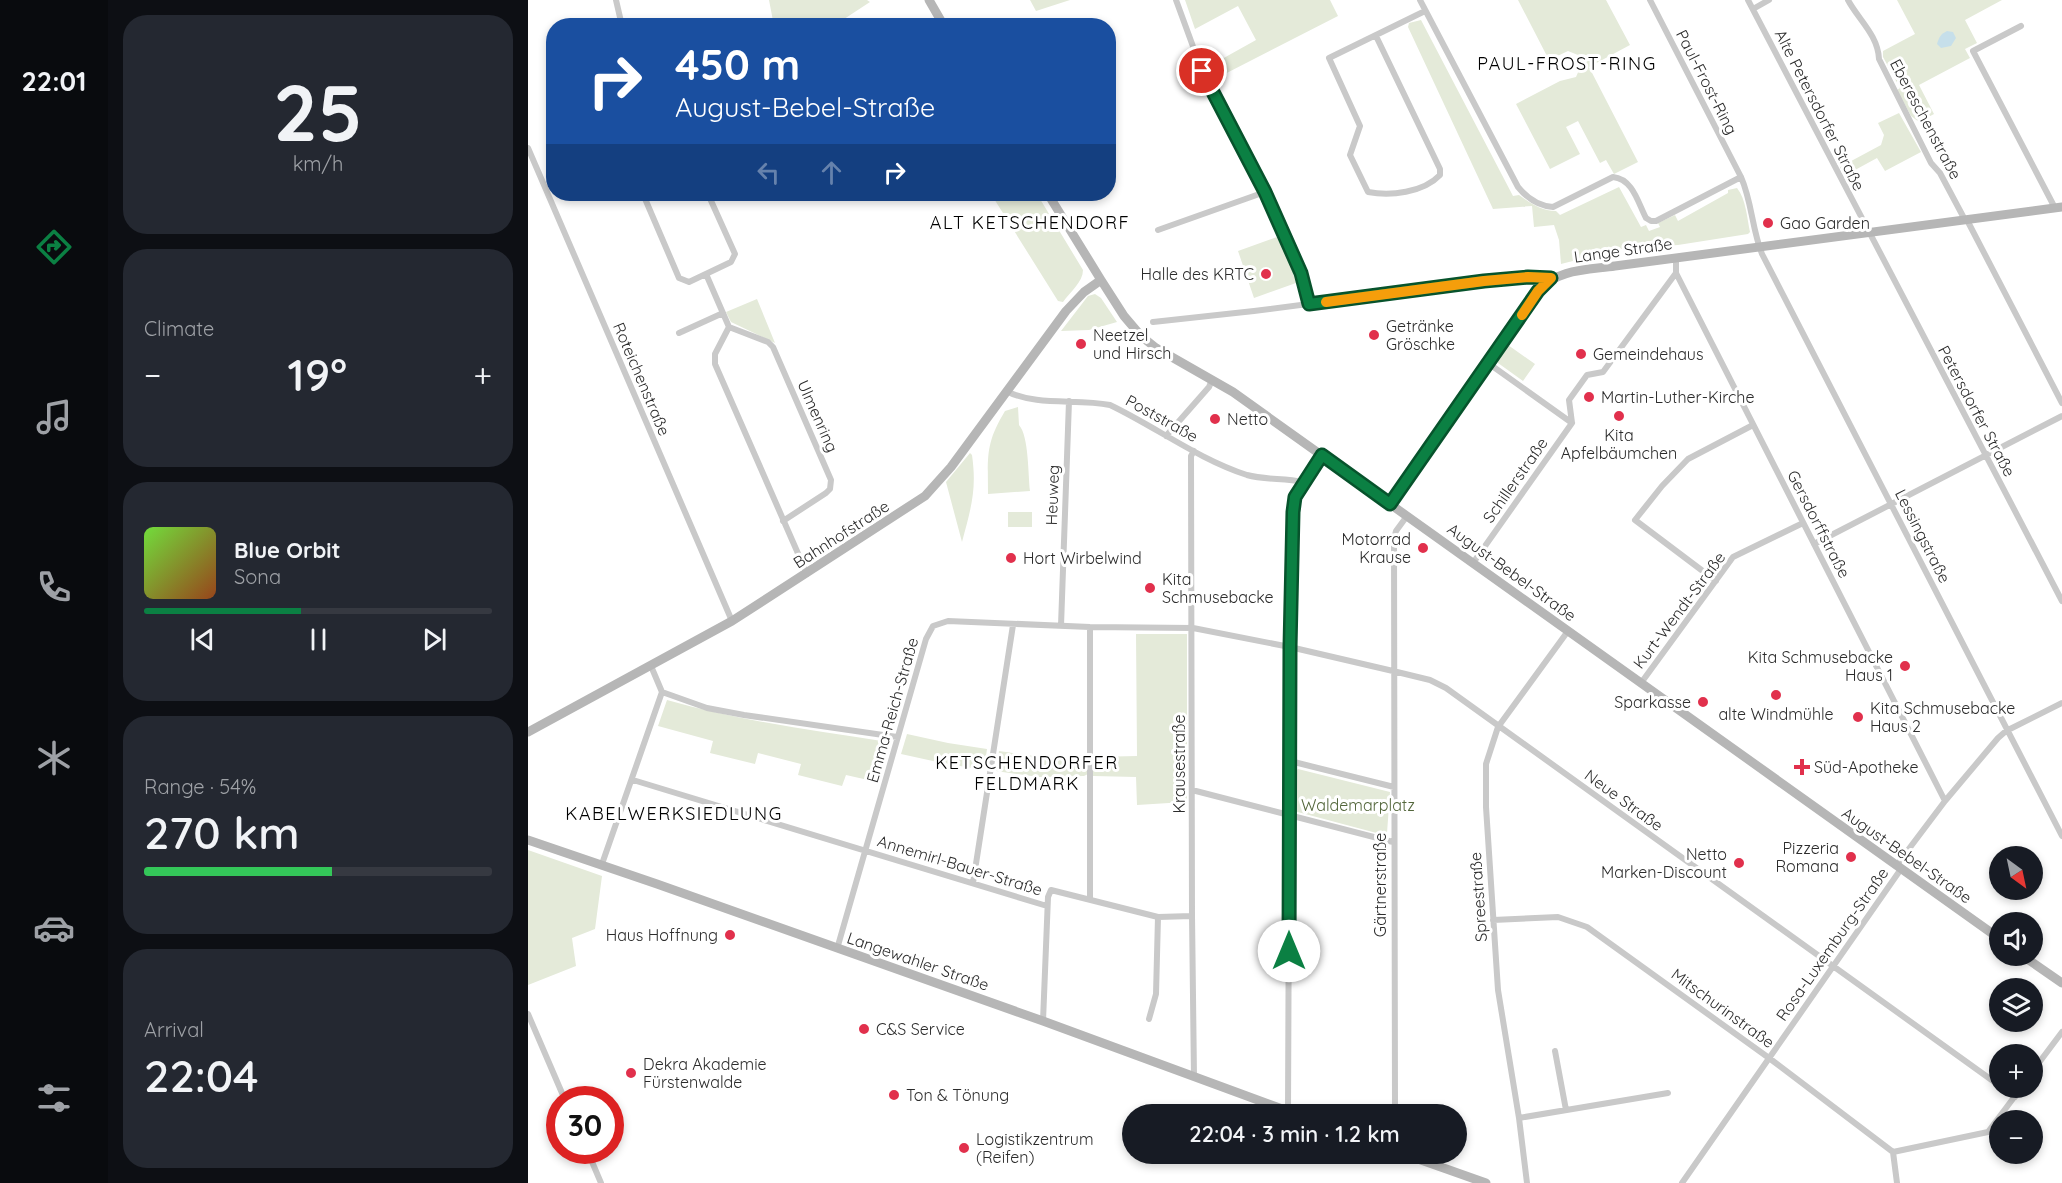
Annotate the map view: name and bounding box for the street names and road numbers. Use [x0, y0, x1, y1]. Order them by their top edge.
street label: Paul-Frost-Ring [1672, 26, 1742, 138]
street label: Alte Petersdorfer Straße [1771, 26, 1869, 194]
street label: Ebereschenstraße [1886, 56, 1966, 182]
street label: Lange Straße [1572, 233, 1674, 267]
street label: Roteichenstraße [609, 319, 675, 439]
street label: Petersdorfer Straße [1934, 342, 2020, 480]
street label: Ulmenring [793, 377, 843, 455]
street label: Poststraße [1122, 390, 1202, 446]
street label: Schillerstraße [1478, 433, 1552, 527]
street label: Heuweg [1041, 464, 1063, 526]
street label: Gersdorffstraße [1783, 467, 1855, 581]
street label: Lessingstraße [1891, 486, 1955, 586]
street label: Bahnhofstraße [789, 496, 893, 572]
street label: August-Bebel-Straße [1444, 519, 1580, 625]
street label: Kurt-Wendt-Straße [1629, 548, 1729, 672]
street label: Emma-Reich-Straße [862, 635, 922, 785]
street label: Krausestraße [1169, 714, 1189, 814]
street label: Neue Straße [1581, 765, 1667, 835]
street label: August-Bebel-Straße [1838, 803, 1976, 907]
street label: Annemirl-Bauer-Straße [875, 830, 1045, 900]
street label: Gärtnerstraße [1370, 833, 1390, 937]
street label: Spreestraße [1465, 851, 1491, 943]
street label: Rosa-Luxemburg-Straße [1771, 864, 1893, 1024]
street label: Langewahler Straße [844, 927, 992, 995]
street label: Mitschurinstraße [1668, 964, 1778, 1052]

